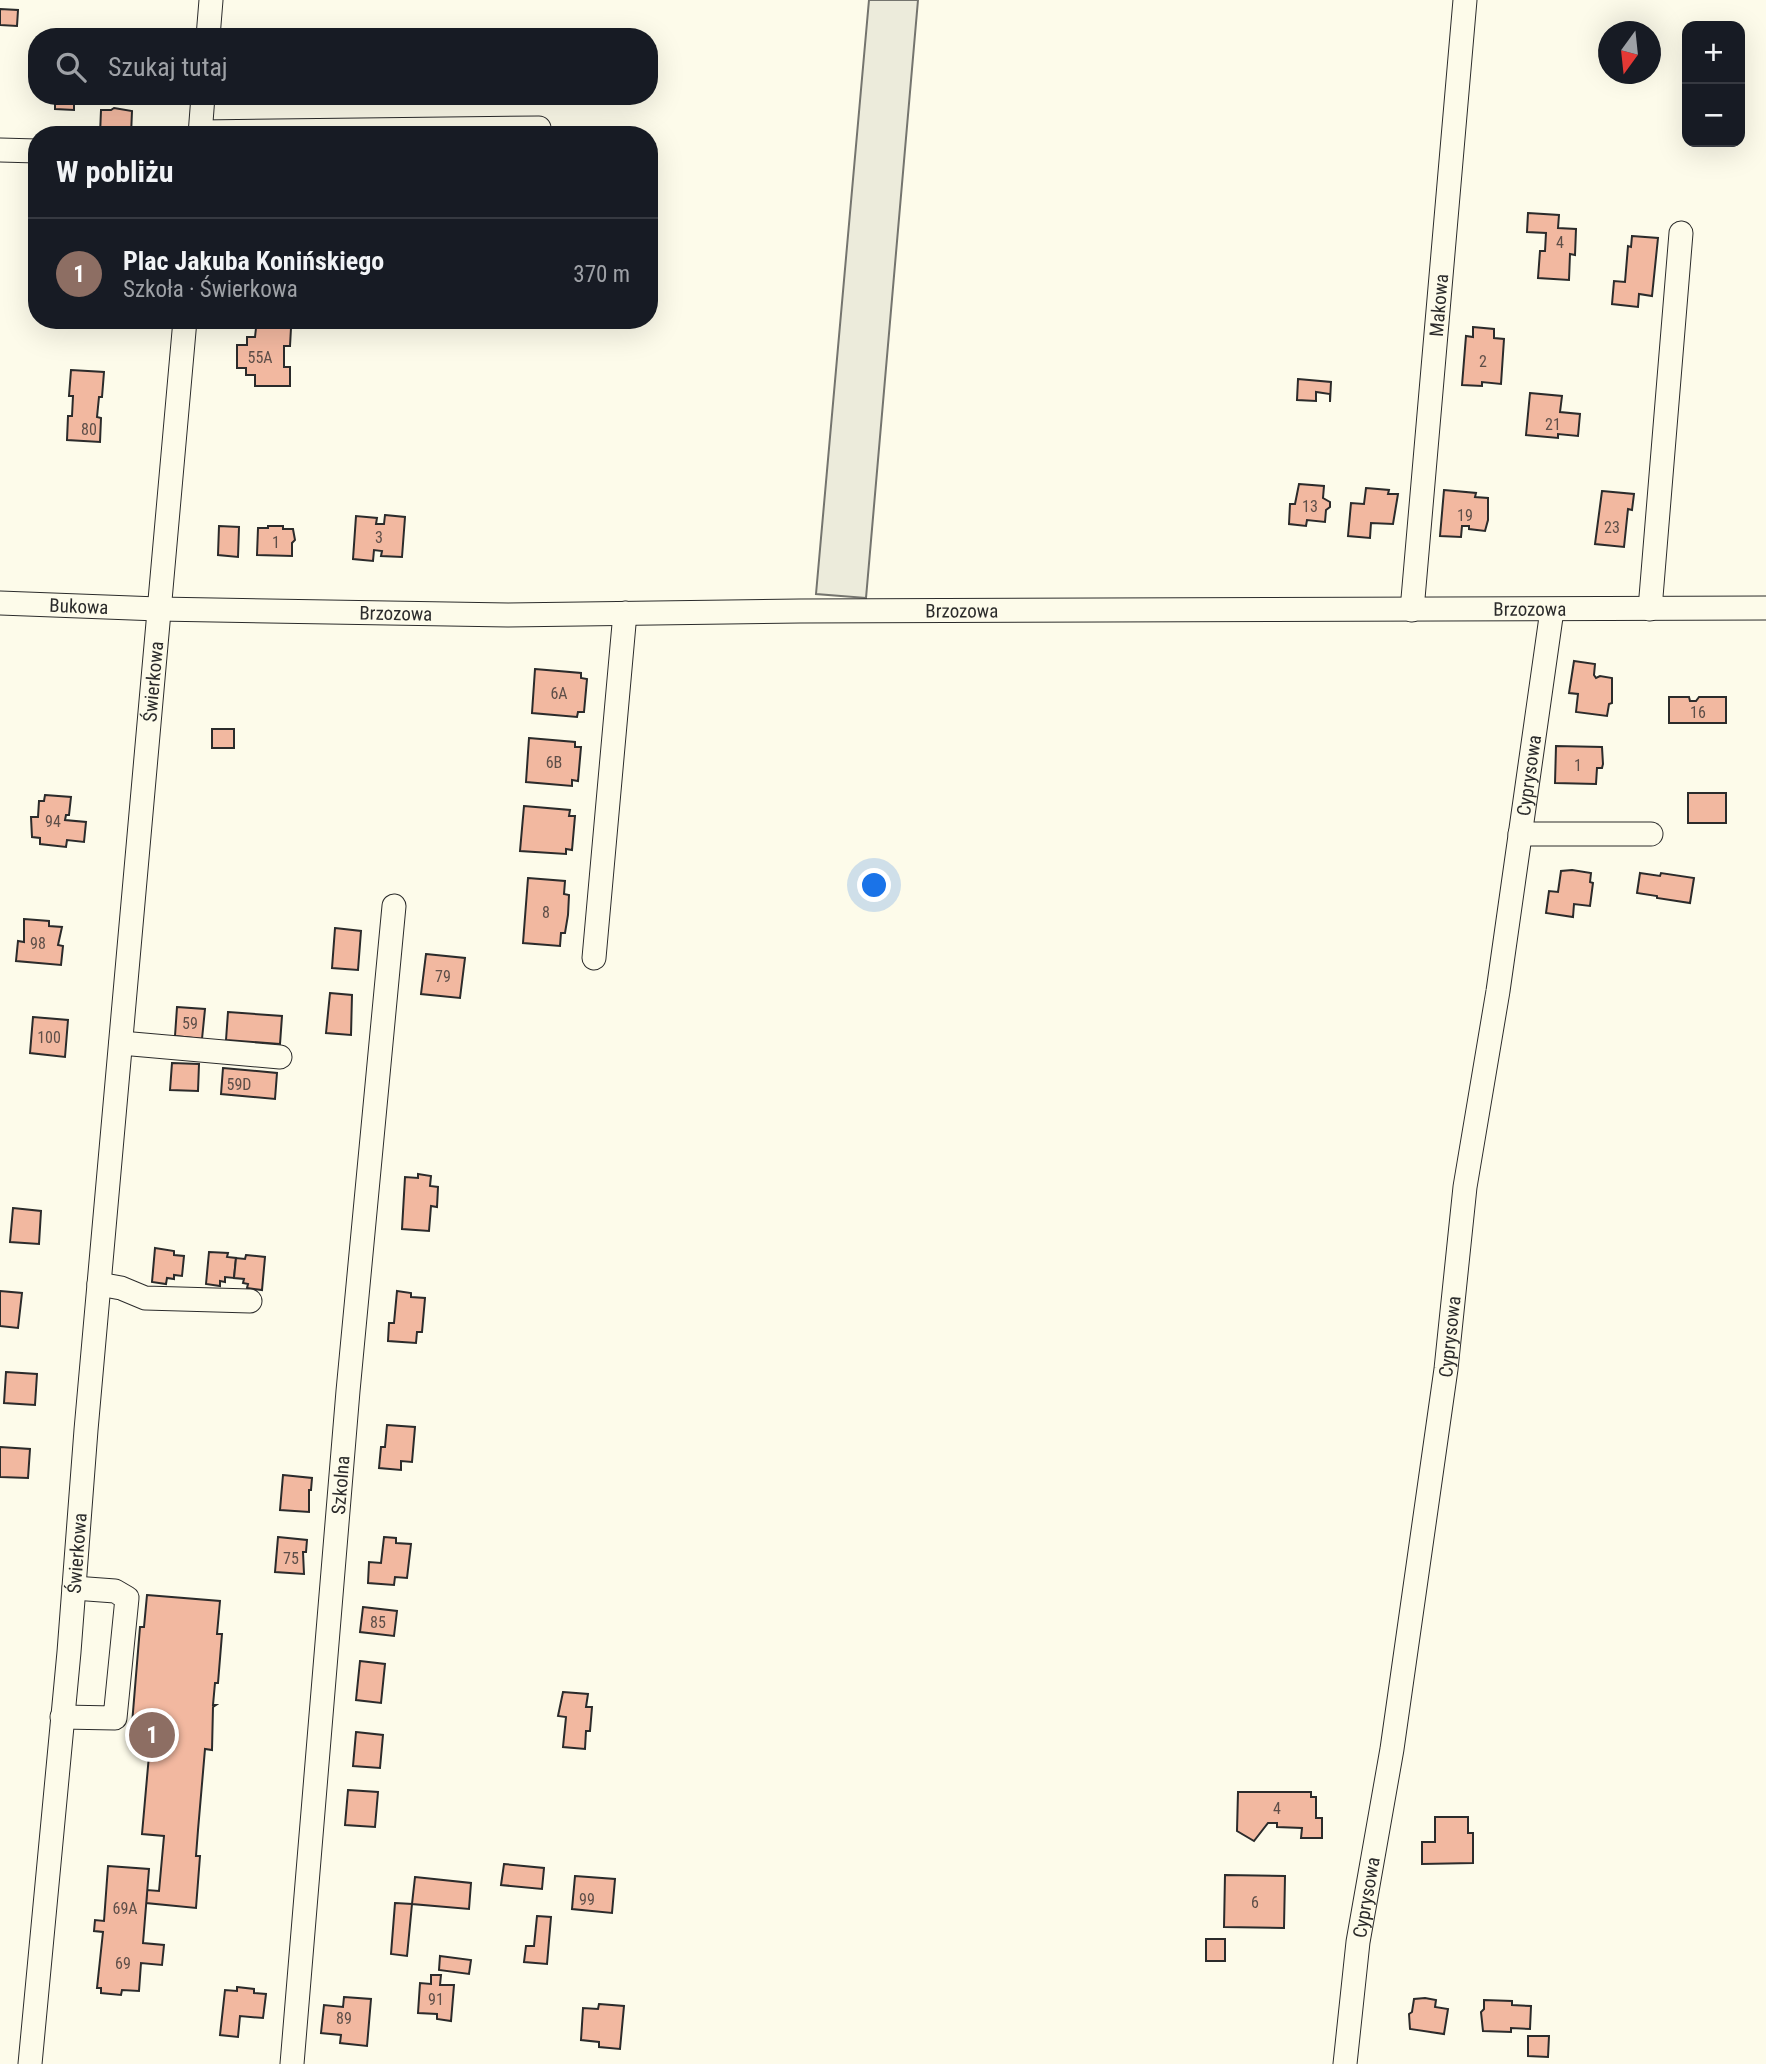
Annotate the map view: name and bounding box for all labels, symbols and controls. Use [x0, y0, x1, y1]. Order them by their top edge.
north arrow [1598, 21, 1661, 84]
map controls [1682, 21, 1745, 147]
button: + [1682, 21, 1745, 84]
search box [28, 28, 658, 105]
icon: search [52, 48, 90, 86]
text: Szukaj tutaj [108, 52, 228, 82]
button: − [1682, 84, 1745, 147]
text: W pobliżu [56, 154, 173, 189]
house number: 4 [1556, 233, 1564, 252]
text: Plac Jakuba Konińskiego [123, 246, 384, 276]
text: 1 [73, 261, 85, 288]
text: 370 m [573, 261, 630, 288]
street label: Makowa [1424, 273, 1453, 338]
text: Szkoła · Świerkowa [123, 276, 298, 303]
house number: 55A [247, 348, 273, 367]
house number: 2 [1479, 352, 1487, 371]
house number: 21 [1545, 415, 1561, 434]
house number: 80 [81, 420, 97, 439]
house number: 13 [1302, 497, 1318, 516]
house number: 19 [1457, 506, 1473, 525]
house number: 23 [1604, 518, 1620, 537]
house number: 3 [375, 528, 383, 547]
house number: 1 [272, 533, 280, 552]
street label: Bukowa [49, 593, 109, 619]
street label: Brzozowa [1493, 597, 1566, 620]
street label: Brzozowa [925, 599, 998, 622]
street label: Brzozowa [359, 601, 433, 625]
street label: Świerkowa [138, 640, 168, 723]
house number: 6A [550, 684, 568, 703]
house number: 16 [1690, 703, 1706, 722]
street label: Cyprysowa [1511, 733, 1546, 817]
house number: 6B [546, 753, 562, 772]
house number: 1 [1574, 756, 1582, 775]
house number: 94 [45, 812, 61, 831]
your location [857, 868, 891, 902]
house number: 8 [542, 903, 550, 922]
house number: 98 [30, 934, 46, 953]
house number: 79 [435, 967, 451, 986]
house number: 59 [182, 1014, 198, 1033]
house number: 100 [37, 1028, 61, 1047]
house number: 59D [227, 1075, 251, 1094]
street label: Cyprysowa [1433, 1295, 1465, 1379]
street label: Szkolna [326, 1455, 354, 1515]
street label: Świerkowa [62, 1512, 91, 1594]
house number: 75 [283, 1549, 299, 1568]
house number: 85 [370, 1613, 386, 1632]
pin: 1 [129, 1709, 175, 1761]
house number: 4 [1273, 1799, 1281, 1818]
street label: Cyprysowa [1347, 1855, 1384, 1940]
house number: 99 [579, 1890, 595, 1909]
house number: 6 [1251, 1893, 1259, 1912]
house number: 69A [112, 1899, 138, 1918]
house number: 69 [115, 1954, 131, 1973]
house number: 91 [428, 1990, 444, 2009]
house number: 89 [336, 2009, 352, 2028]

